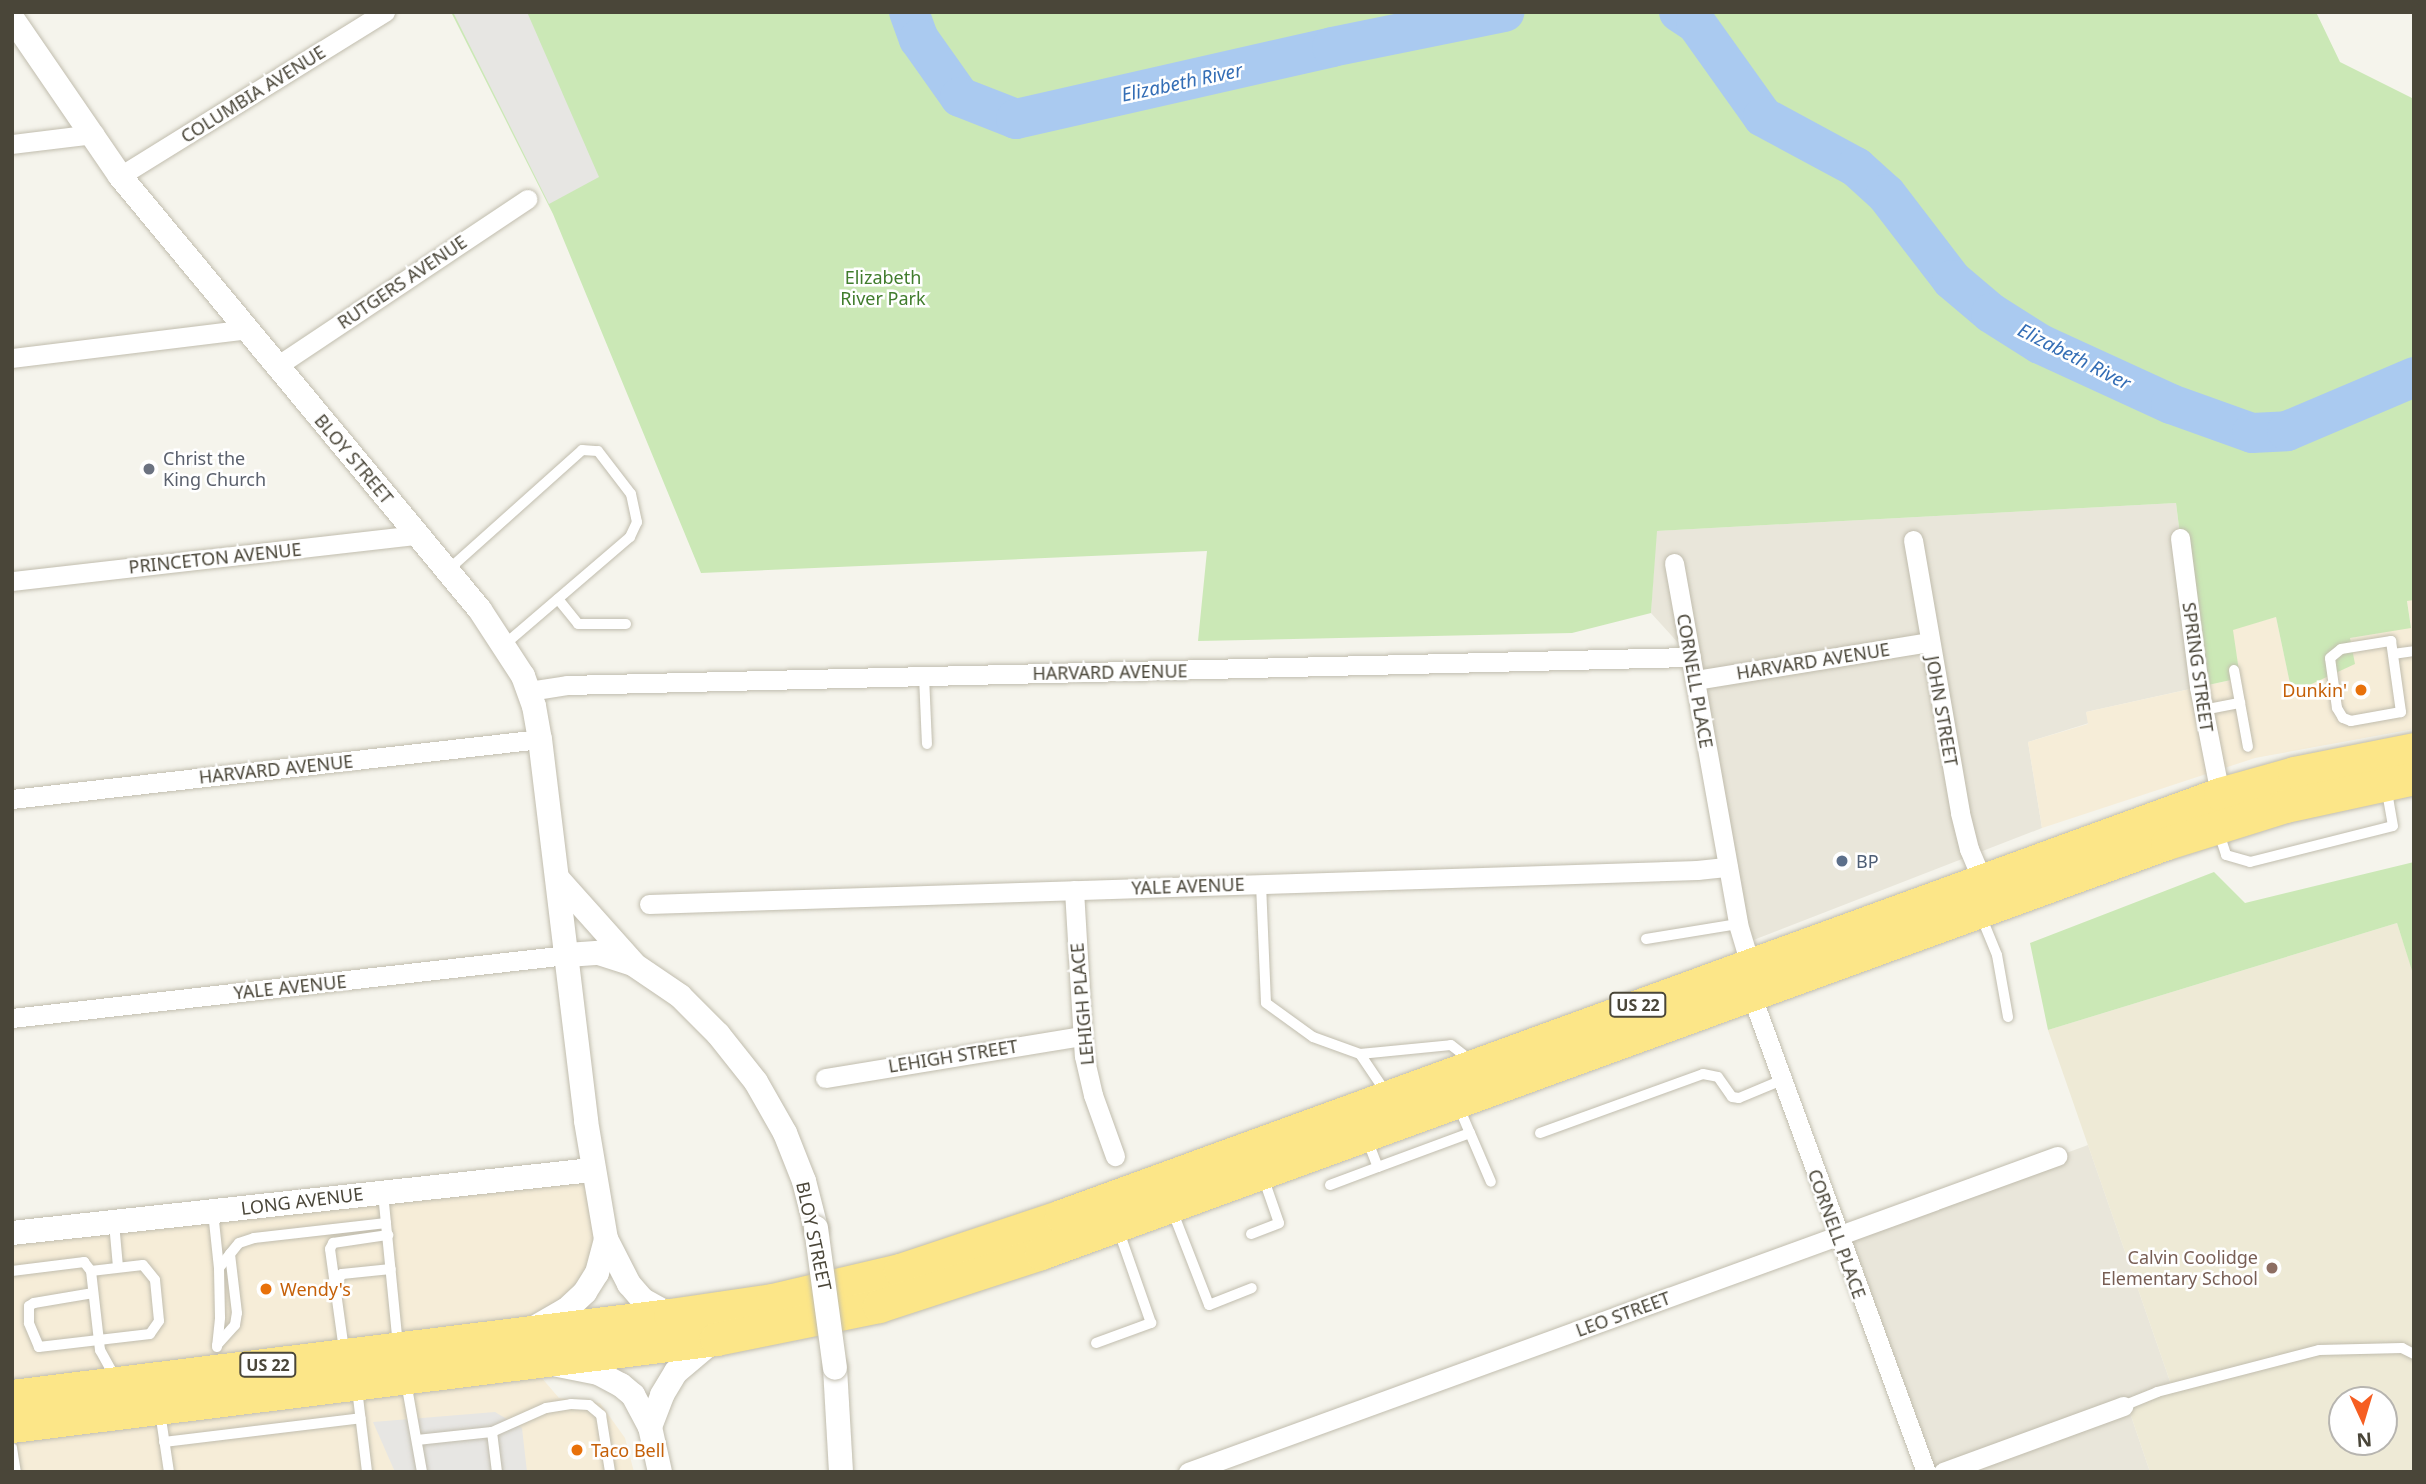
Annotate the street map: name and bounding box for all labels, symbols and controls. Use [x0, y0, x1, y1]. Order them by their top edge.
street label: COLUMBIA AVENUE [177, 41, 329, 147]
water label: Elizabeth River [1119, 59, 1245, 107]
street label: RUTGERS AVENUE [333, 231, 471, 333]
park label: Elizabeth River Park [840, 267, 926, 310]
water label: Elizabeth River [2014, 319, 2134, 395]
street label: BLOY STREET [310, 410, 398, 508]
place label: Christ the King Church [163, 448, 266, 490]
marker: Christ the King Church [141, 461, 157, 477]
street label: PRINCETON AVENUE [127, 538, 303, 578]
street label: SPRING STREET [2178, 601, 2218, 733]
street label: CORNELL PLACE [1673, 612, 1717, 750]
street label: HARVARD AVENUE [1735, 638, 1891, 684]
street label: JOHN STREET [1922, 654, 1962, 768]
street label: HARVARD AVENUE [1032, 660, 1188, 684]
place label: Dunkin' [2282, 679, 2347, 701]
marker: Dunkin' [2353, 682, 2369, 698]
street label: HARVARD AVENUE [198, 750, 354, 788]
place label: BP [1856, 850, 1879, 872]
marker: BP [1834, 853, 1850, 869]
street label: YALE AVENUE [1131, 873, 1245, 899]
street label: LEHIGH PLACE [1066, 942, 1098, 1066]
street label: YALE AVENUE [233, 970, 347, 1004]
road number: US 22 [1608, 993, 1668, 1018]
street label: LEHIGH STREET [887, 1035, 1019, 1077]
street label: CORNELL PLACE [1804, 1166, 1870, 1302]
street label: BLOY STREET [792, 1180, 836, 1292]
street label: LONG AVENUE [240, 1183, 364, 1219]
place label: Calvin Coolidge Elementary School [2101, 1247, 2258, 1290]
marker: Calvin Coolidge Elementary School [2264, 1260, 2280, 1276]
place label: Wendy's [280, 1278, 351, 1300]
marker: Wendy's [258, 1281, 274, 1297]
street label: LEO STREET [1573, 1287, 1673, 1341]
road number: US 22 [238, 1352, 298, 1378]
north arrow [2328, 1386, 2398, 1456]
text: N [2356, 1426, 2373, 1453]
place label: Taco Bell [591, 1439, 665, 1461]
marker: Taco Bell [569, 1442, 585, 1458]

